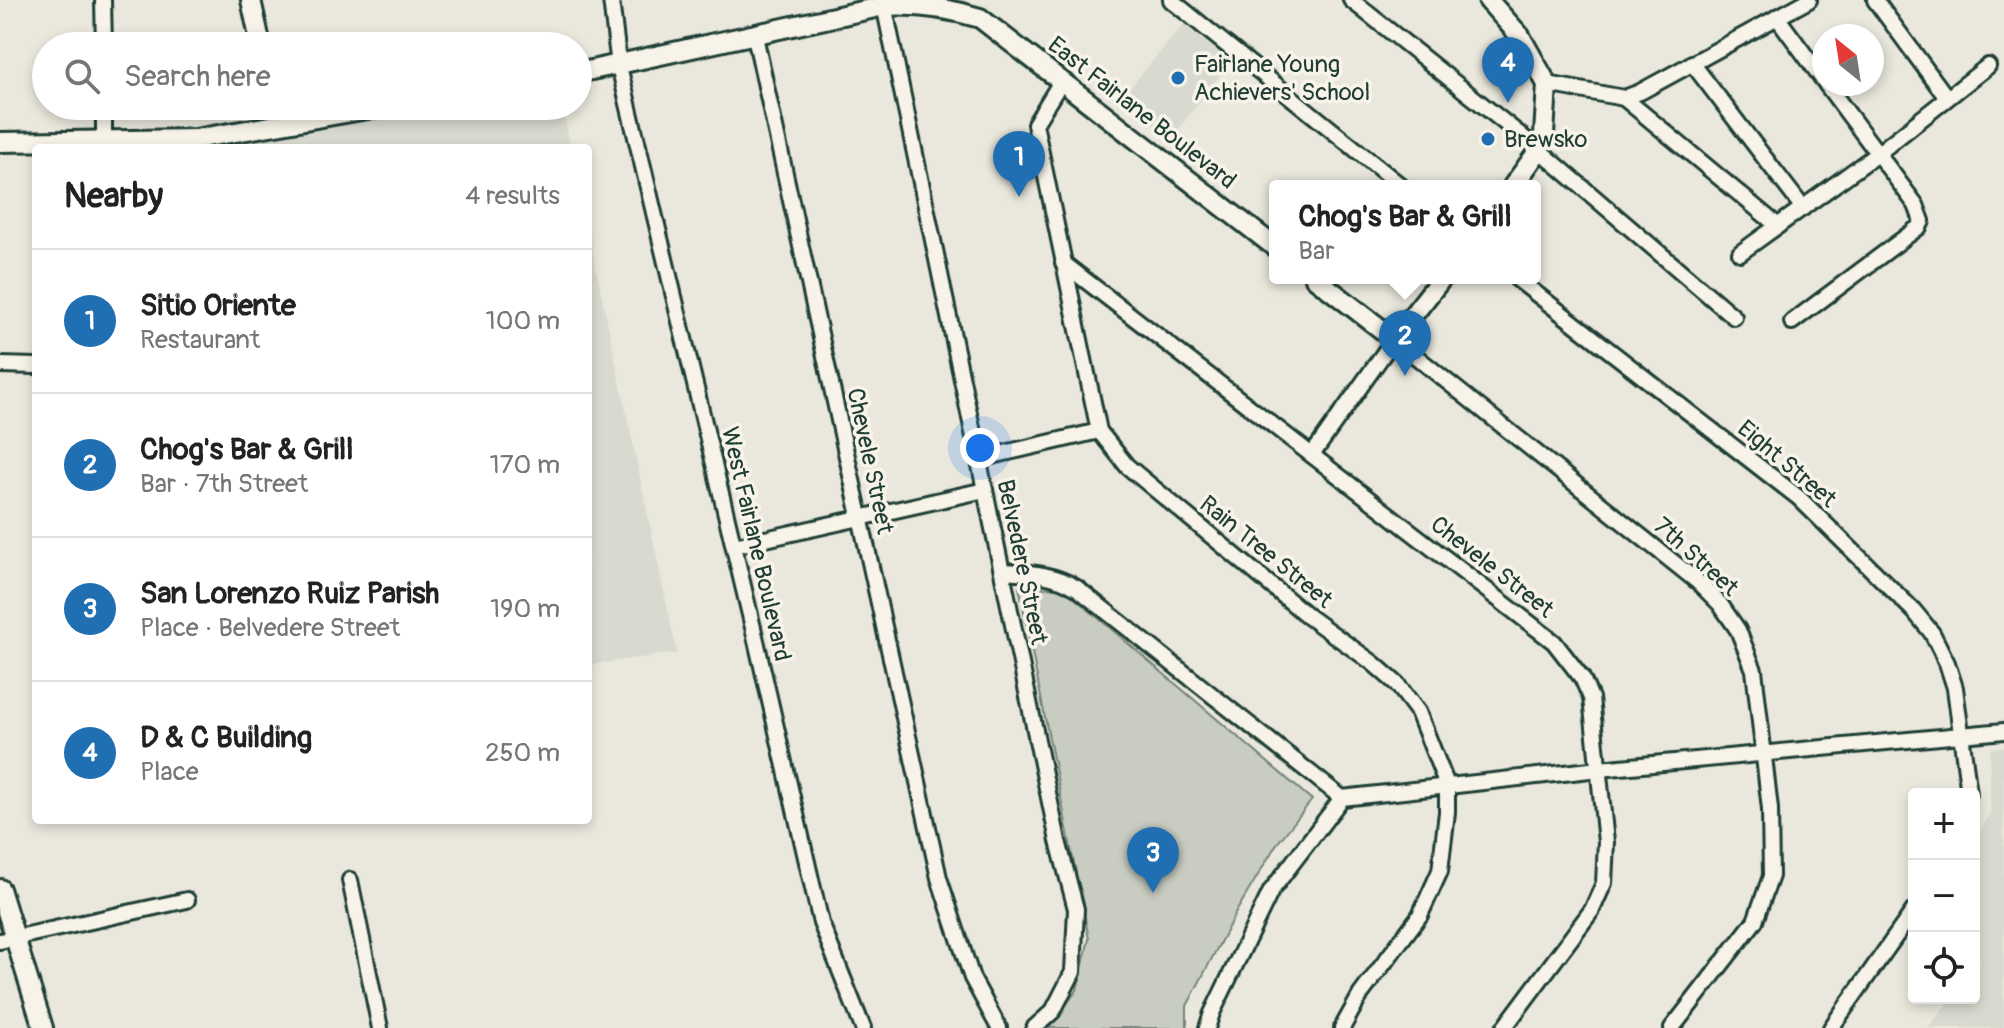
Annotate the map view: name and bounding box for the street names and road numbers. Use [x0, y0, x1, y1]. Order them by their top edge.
street label: East Fairlane Boulevard [1042, 30, 1242, 196]
street label: Chevele Street [840, 385, 900, 537]
street label: Eight Street [1732, 414, 1843, 514]
street label: West Fairlane Boulevard [715, 424, 797, 664]
street label: Belvedere Street [990, 477, 1054, 647]
street label: Rain Tree Street [1194, 490, 1339, 615]
street label: Chevele Street [1425, 510, 1560, 624]
street label: 7th Street [1648, 511, 1745, 603]

